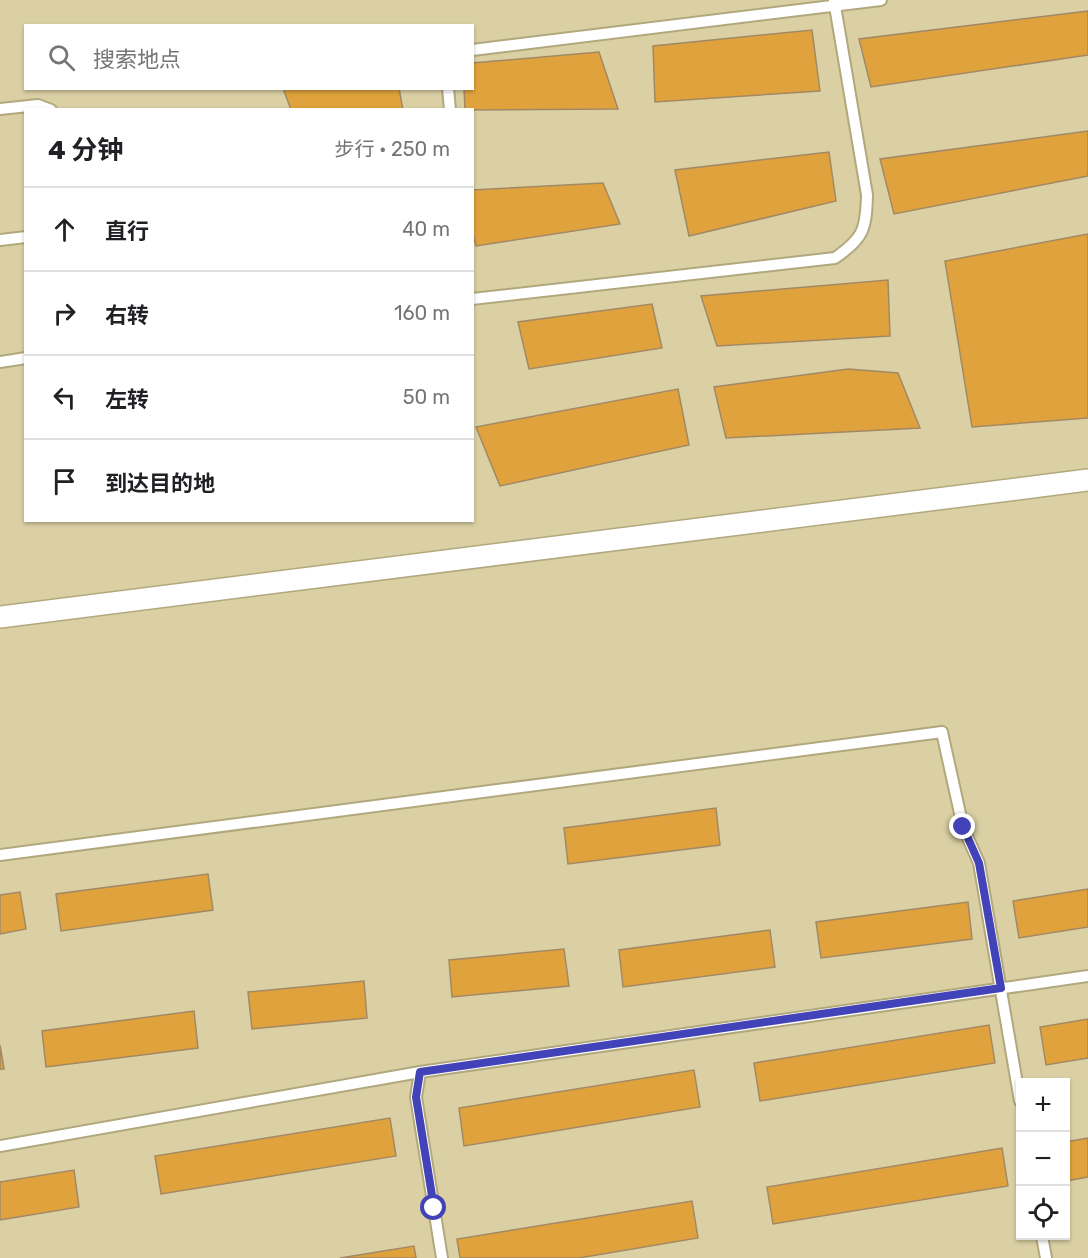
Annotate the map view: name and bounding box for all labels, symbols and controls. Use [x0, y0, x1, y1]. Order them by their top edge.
search box [24, 24, 474, 90]
icon: search [45, 41, 78, 74]
text: 搜索地点 [93, 46, 181, 73]
text: 4 分钟 [48, 135, 123, 166]
text: 步行 · 250 m [335, 137, 450, 161]
icon: ahead [48, 213, 81, 246]
text: 40 m [402, 217, 450, 241]
text: 直行 [105, 218, 149, 245]
icon: right [48, 297, 81, 330]
text: 160 m [394, 301, 450, 325]
text: 右转 [105, 302, 149, 329]
icon: left [48, 381, 81, 414]
text: 50 m [403, 385, 450, 409]
text: 左转 [105, 386, 149, 413]
icon: arrive [48, 465, 81, 498]
text: 到达目的地 [105, 470, 215, 497]
route end [949, 813, 975, 839]
map controls [1016, 1078, 1070, 1240]
button: + [1016, 1078, 1070, 1132]
button: − [1016, 1132, 1070, 1186]
button: locate [1016, 1186, 1070, 1240]
route start [420, 1194, 446, 1220]

